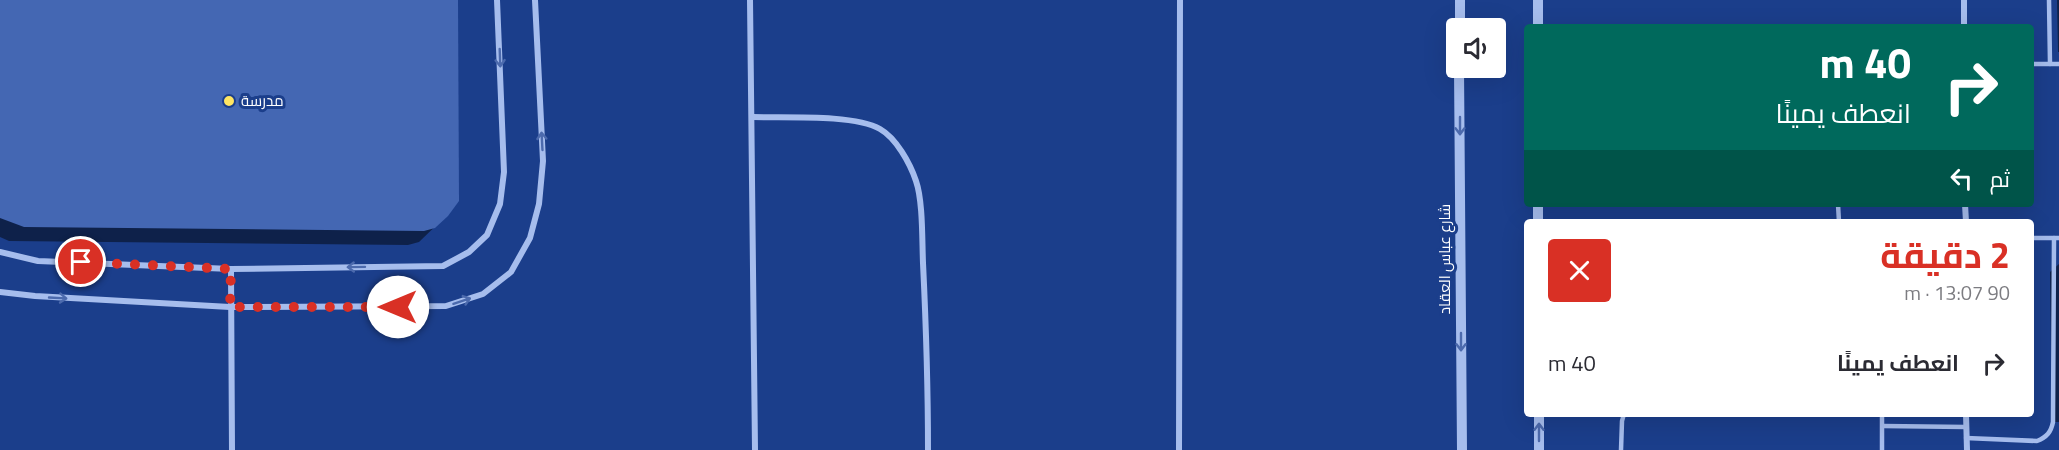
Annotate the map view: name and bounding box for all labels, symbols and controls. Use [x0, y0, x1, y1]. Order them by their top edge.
map controls [1446, 18, 1506, 78]
button: sound [1446, 18, 1506, 78]
text: 40 m [1819, 30, 1911, 94]
one-way arrow [494, 48, 505, 68]
icon: right [1932, 48, 2010, 126]
place label: مدرسة [241, 89, 284, 112]
text: انعطف يمينًا [1775, 92, 1911, 133]
marker: مدرسة [222, 94, 236, 108]
one-way arrow [1454, 115, 1466, 135]
one-way arrow [536, 132, 547, 152]
icon: left [1945, 162, 1978, 195]
text: ثم [1990, 162, 2010, 196]
street label: شارع عباس العقاد [1433, 204, 1456, 314]
text: 2 دقيقة [1880, 227, 2010, 282]
pin [55, 236, 106, 287]
button: close [1548, 239, 1611, 302]
icon: arrive [64, 245, 97, 278]
one-way arrow [346, 262, 366, 273]
position arrow [366, 275, 430, 339]
text: 90 m · 13:07 [1904, 277, 2010, 308]
one-way arrow [48, 292, 68, 303]
one-way arrow [452, 295, 471, 306]
one-way arrow [1455, 331, 1467, 351]
text: 40 m [1548, 346, 1596, 380]
text: انعطف يمينًا [1837, 346, 1959, 380]
icon: right [1977, 347, 2010, 380]
one-way arrow [1533, 423, 1545, 442]

